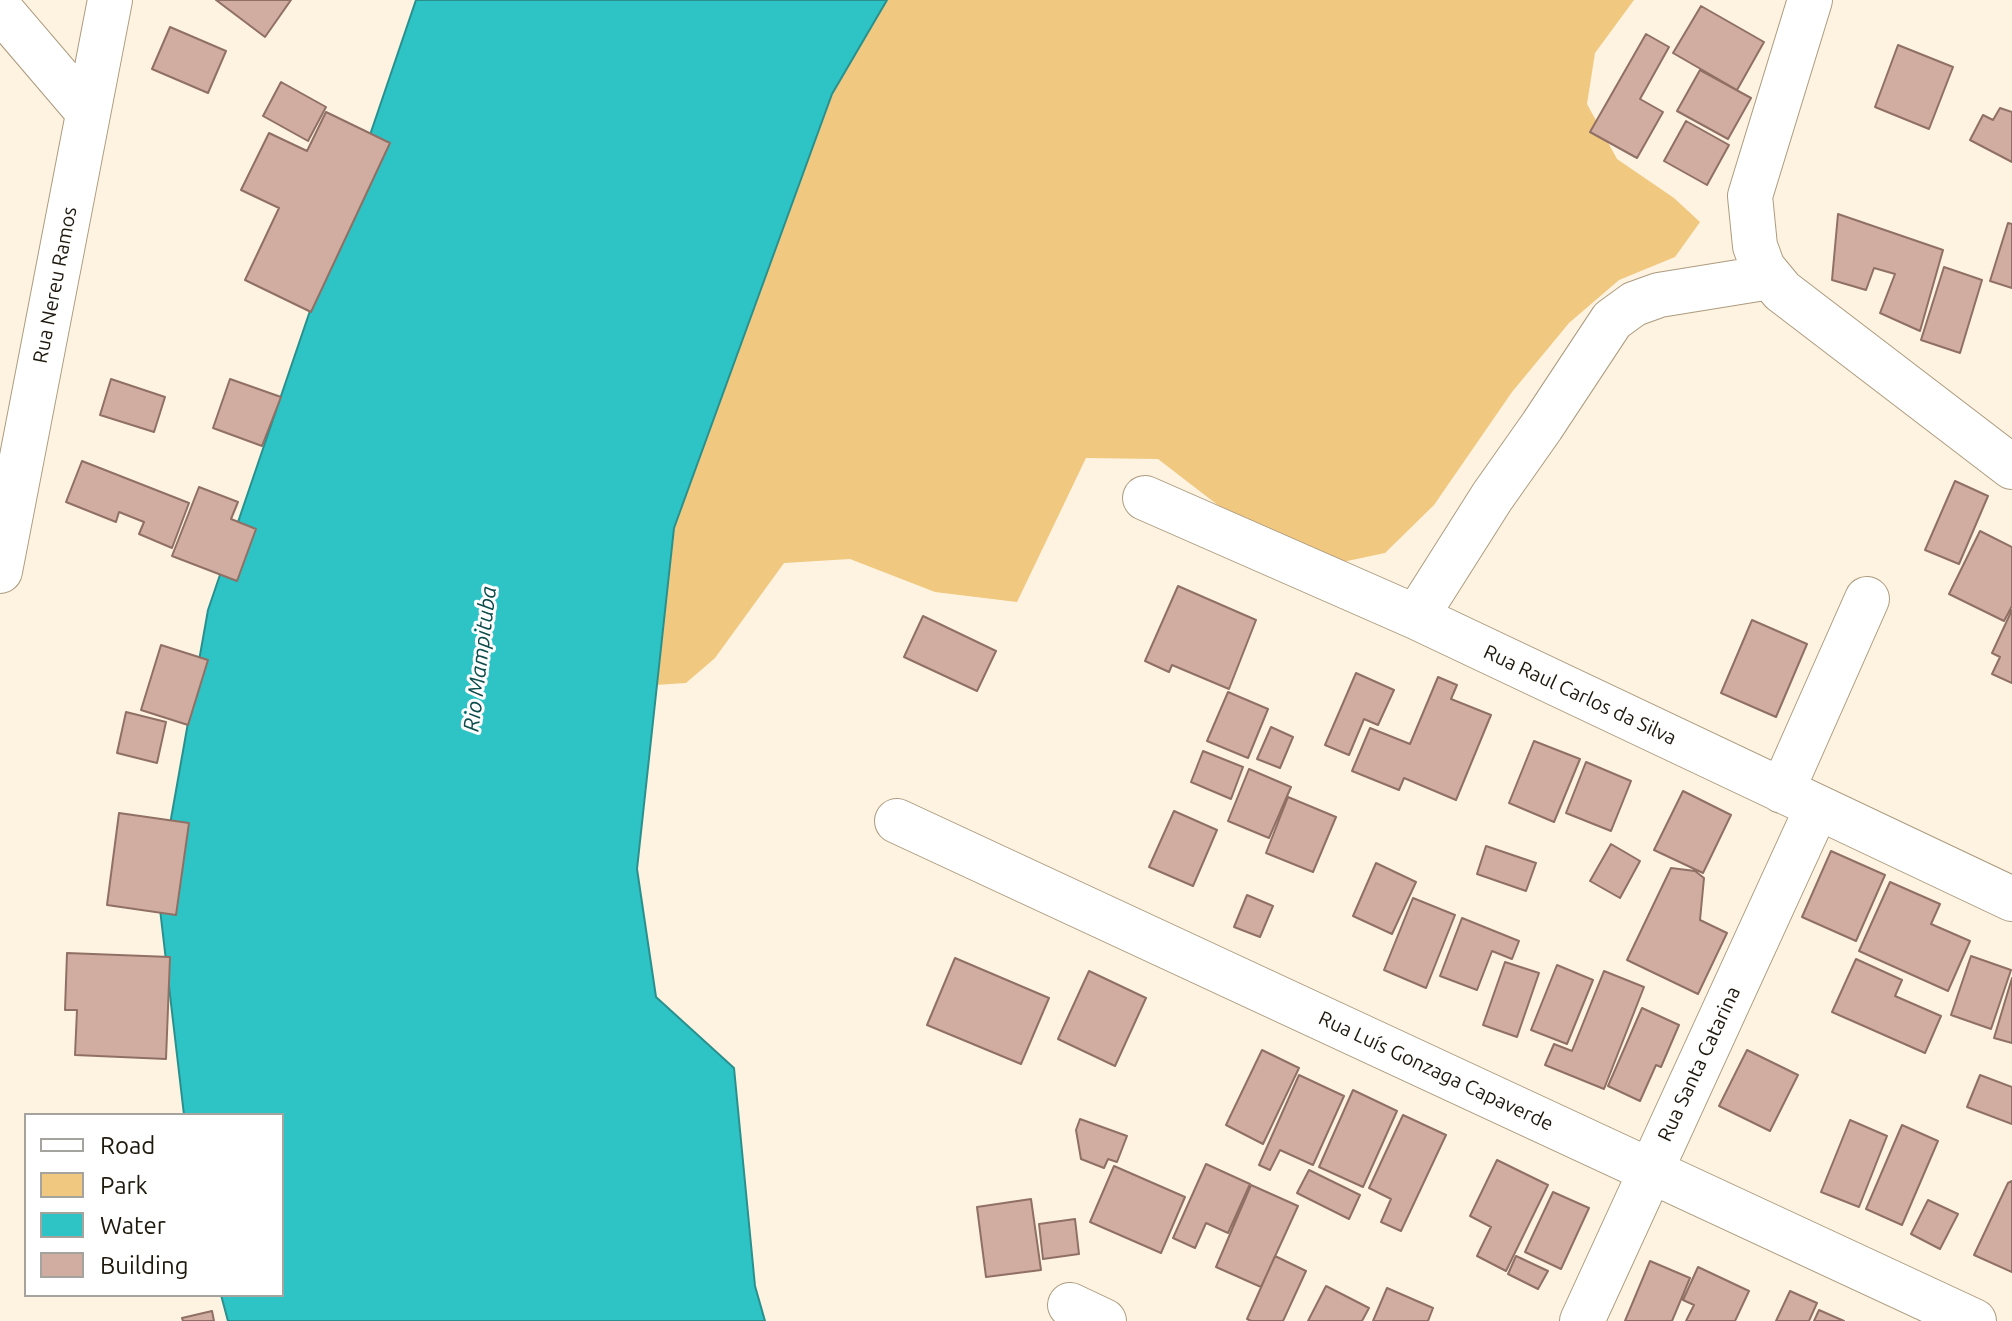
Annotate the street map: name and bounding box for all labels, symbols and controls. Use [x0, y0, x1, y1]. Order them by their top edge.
street label: Rua Nereu Ramos [28, 205, 82, 365]
water label: Rio Mampituba [458, 585, 502, 733]
street label: Rua Raul Carlos da Silva [1480, 640, 1680, 750]
street label: Rua Santa Catarina [1653, 983, 1745, 1145]
street label: Rua Luís Gonzaga Capaverde [1315, 1006, 1557, 1136]
legend [24, 1113, 284, 1297]
text: Road [100, 1132, 155, 1159]
text: Park [100, 1172, 148, 1199]
text: Water [100, 1212, 166, 1239]
text: Building [100, 1252, 188, 1279]

